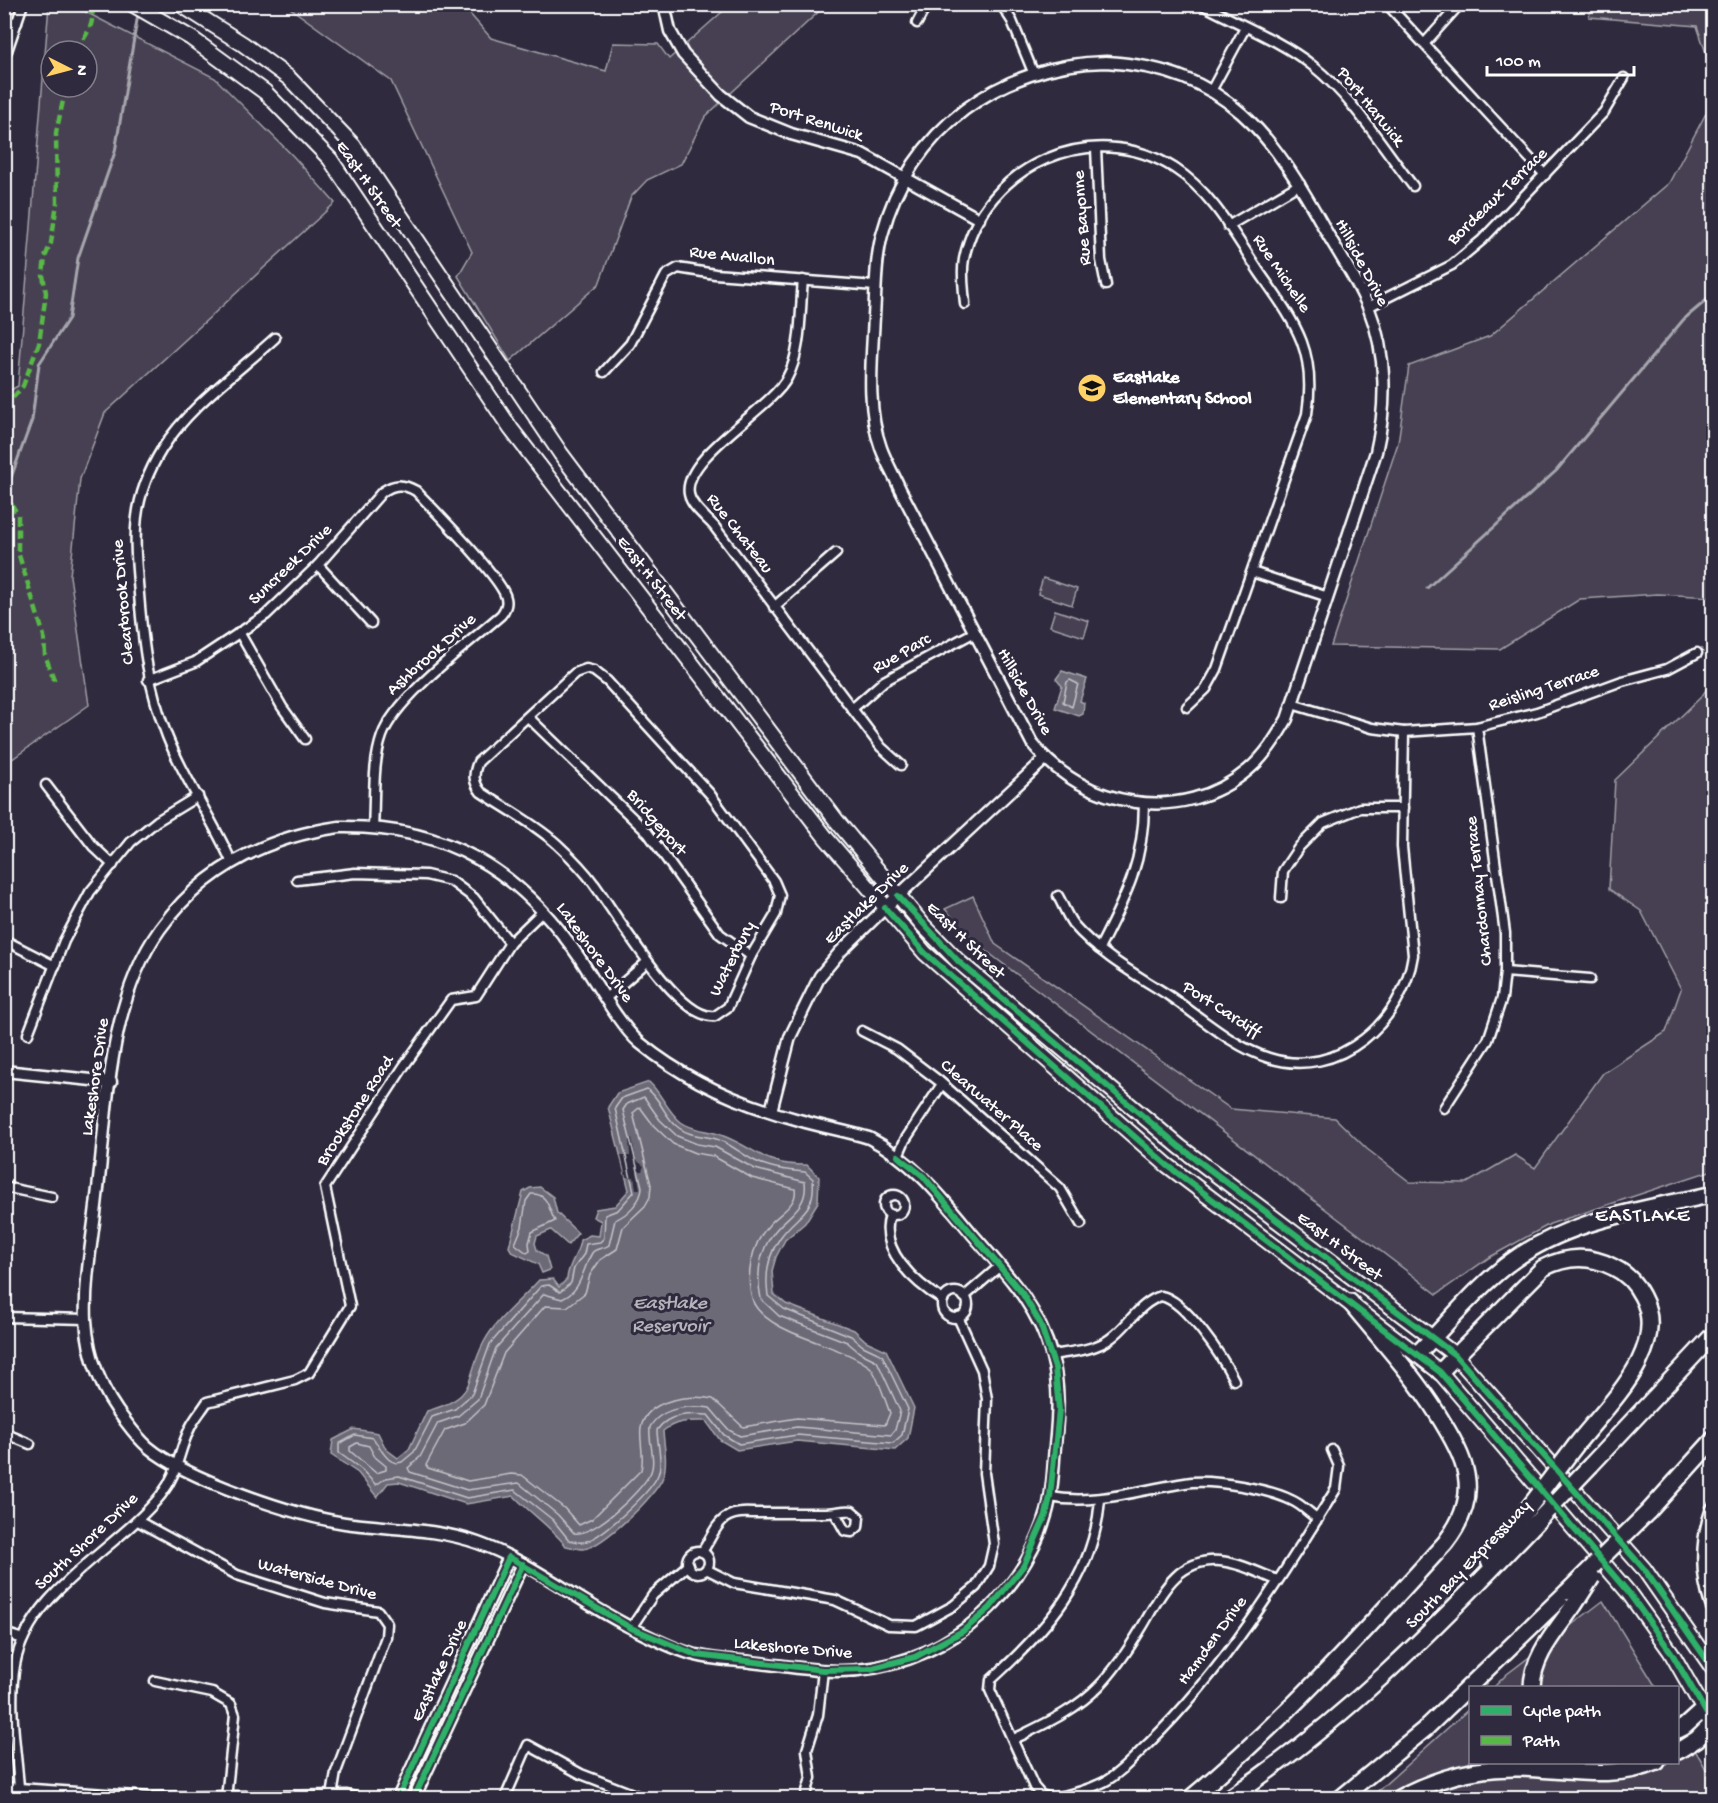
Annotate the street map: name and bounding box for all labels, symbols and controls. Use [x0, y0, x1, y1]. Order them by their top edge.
north arrow [39, 39, 99, 99]
scale bar [1487, 39, 1634, 77]
text: 100 m [1495, 52, 1541, 73]
street label: Port Harwick [1331, 62, 1410, 152]
text: N [70, 64, 90, 77]
street label: Port Renwick [766, 97, 867, 148]
street label: East H Street [330, 137, 407, 234]
street label: Bordeaux Terrace [1443, 143, 1553, 251]
street label: Rue Bayonne [1069, 169, 1097, 266]
street label: Hillside Drive [1329, 216, 1393, 311]
street label: Rue Michelle [1247, 231, 1315, 318]
street label: Rue Avallon [688, 242, 776, 272]
place label: Eastlake Elementary School [1113, 368, 1252, 410]
school or university icon: Eastlake Elementary School [1076, 372, 1108, 404]
street label: Rue Chateau [701, 490, 777, 579]
street label: Suncreek Drive [245, 519, 338, 610]
street label: East H Street [611, 532, 692, 627]
street label: Clearbrook Drive [108, 538, 140, 665]
street label: Ashbrook Drive [383, 609, 482, 701]
street label: Rue Parc [869, 629, 936, 679]
street label: Hillside Drive [992, 645, 1057, 740]
street label: Reisling Terrace [1486, 661, 1602, 717]
street label: Bridgeport [621, 785, 692, 862]
street label: Chardonnay Terrace [1462, 814, 1498, 967]
street label: Eastlake Drive [820, 858, 914, 950]
street label: East H Street [921, 898, 1010, 985]
street label: Lakeshore Drive [551, 899, 638, 1008]
street label: Waterbury [705, 918, 761, 1000]
street label: Port Cardiff [1177, 976, 1265, 1044]
street label: Lakeshore Drive [77, 1016, 115, 1137]
street label: Brookstone Road [312, 1051, 400, 1171]
street label: Clearwater Place [935, 1055, 1047, 1157]
district label: EASTLAKE [1595, 1206, 1691, 1229]
street label: East H Street [1292, 1208, 1387, 1287]
water label: Eastlake Reservoir [632, 1293, 712, 1339]
street label: South Shore Drive [31, 1488, 144, 1595]
street label: South Bay Expressway [1402, 1496, 1536, 1634]
street label: Waterside Drive [255, 1554, 379, 1606]
street label: Hamden Drive [1174, 1592, 1253, 1690]
street label: Eastlake Drive [407, 1616, 473, 1725]
street label: Lakeshore Drive [733, 1633, 854, 1665]
legend [1469, 1686, 1679, 1764]
text: Cycle path [1523, 1702, 1601, 1723]
text: Path [1522, 1732, 1560, 1753]

